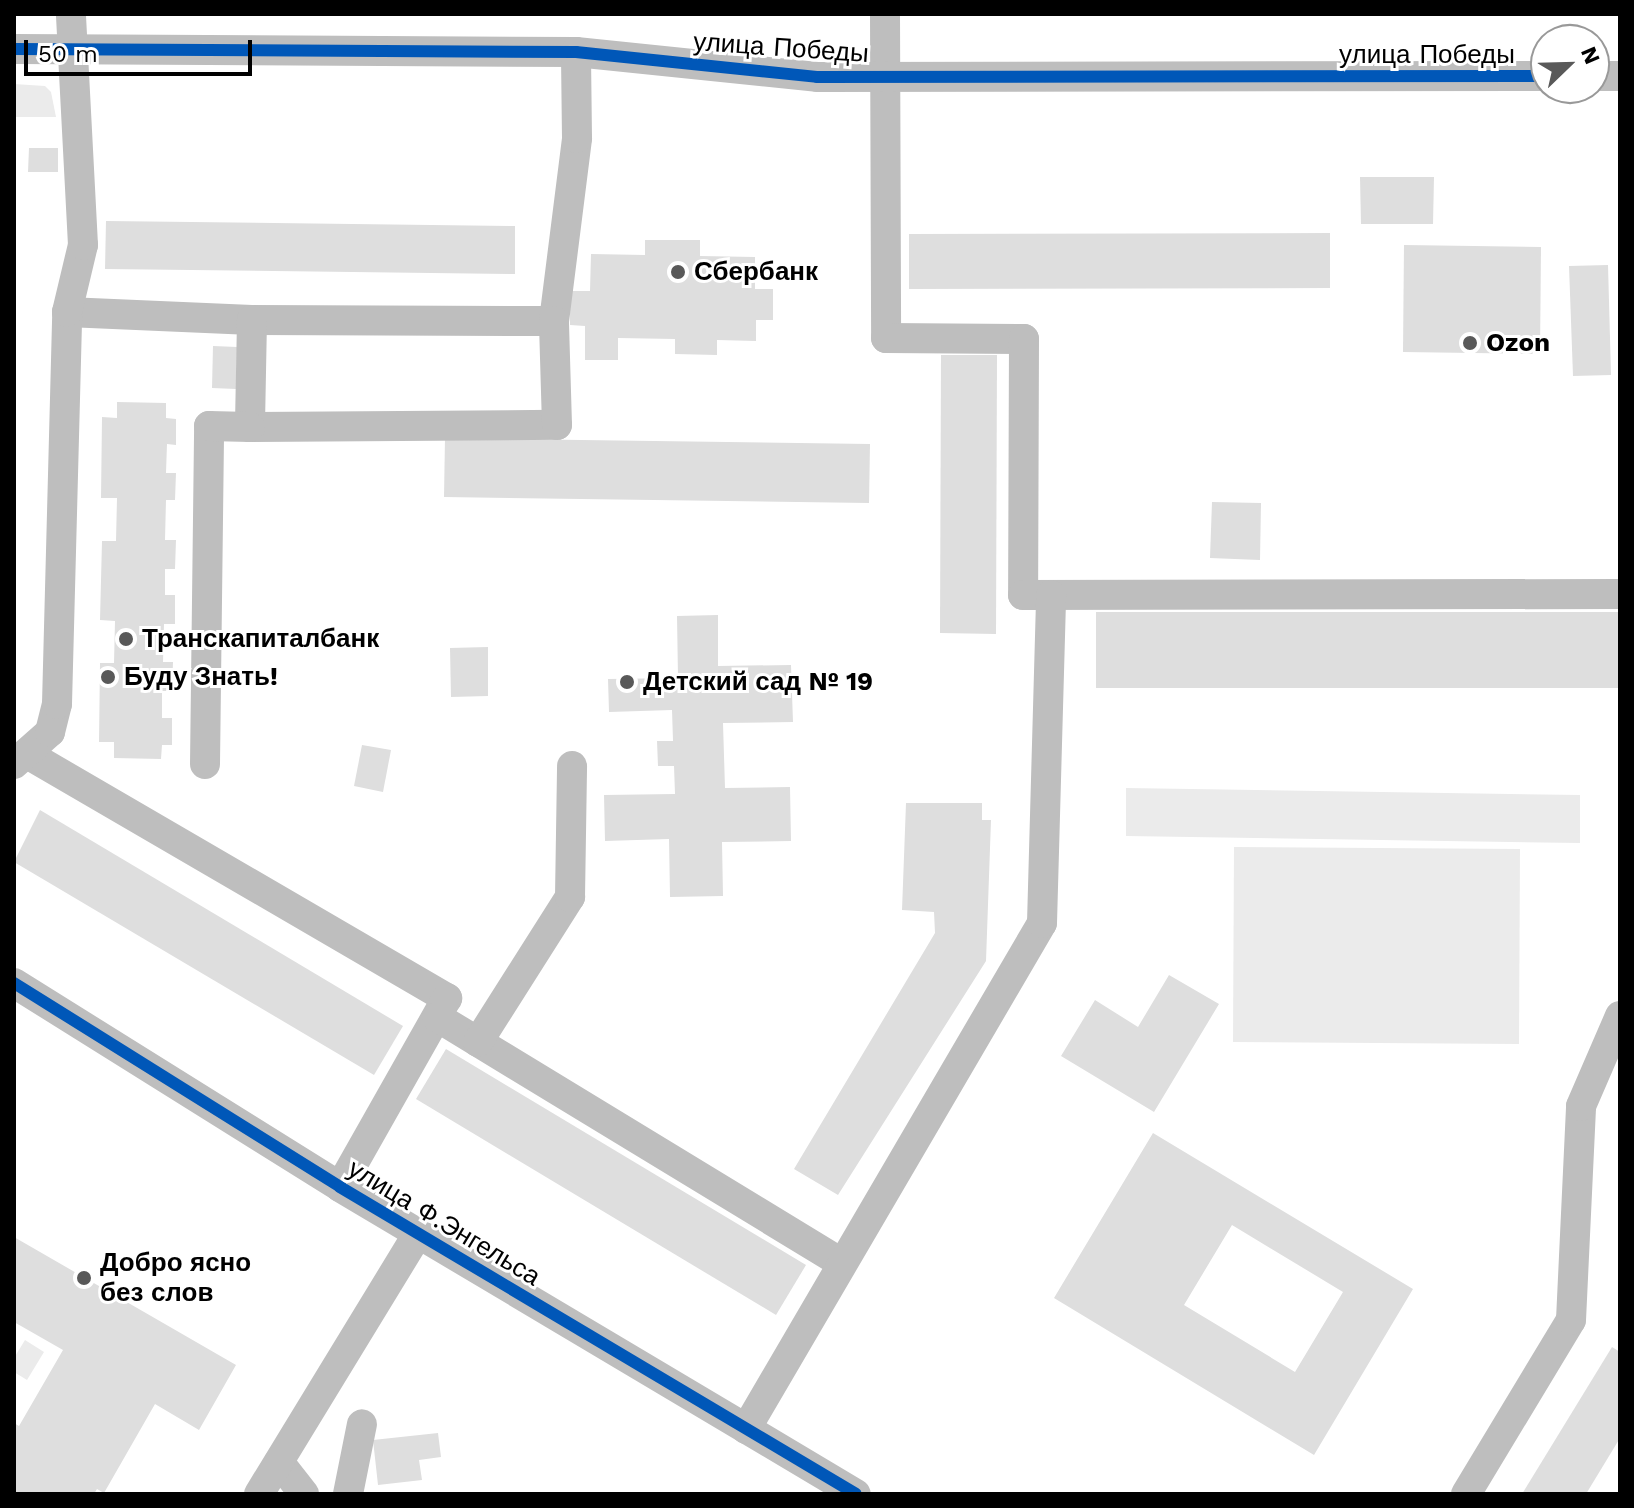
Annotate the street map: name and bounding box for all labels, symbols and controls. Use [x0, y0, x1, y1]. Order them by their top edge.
scale bar [28, 24, 256, 74]
north arrow [1530, 24, 1610, 104]
street label: улица Победы [692, 26, 870, 70]
street label: улица Победы [1339, 39, 1515, 71]
text: 50 m [38, 40, 98, 68]
text: N [1576, 43, 1605, 68]
place label: Сбербанк [694, 256, 818, 288]
marker: Сбербанк [669, 263, 687, 281]
place label: Ozon [1486, 327, 1550, 359]
marker: Ozon [1461, 334, 1479, 352]
place label: Транскапиталбанк [142, 623, 379, 655]
marker: Транскапиталбанк [117, 630, 135, 648]
place label: Буду Знать! [124, 661, 278, 693]
place label: Детский сад № 19 [643, 666, 873, 698]
marker: Буду Знать! [99, 668, 117, 686]
marker: Детский сад № 19 [618, 673, 636, 691]
street label: улица Ф.Энгельса [342, 1153, 546, 1293]
place label: Добро ясно без слов [100, 1247, 251, 1308]
marker: Добро ясно без слов [75, 1269, 93, 1287]

